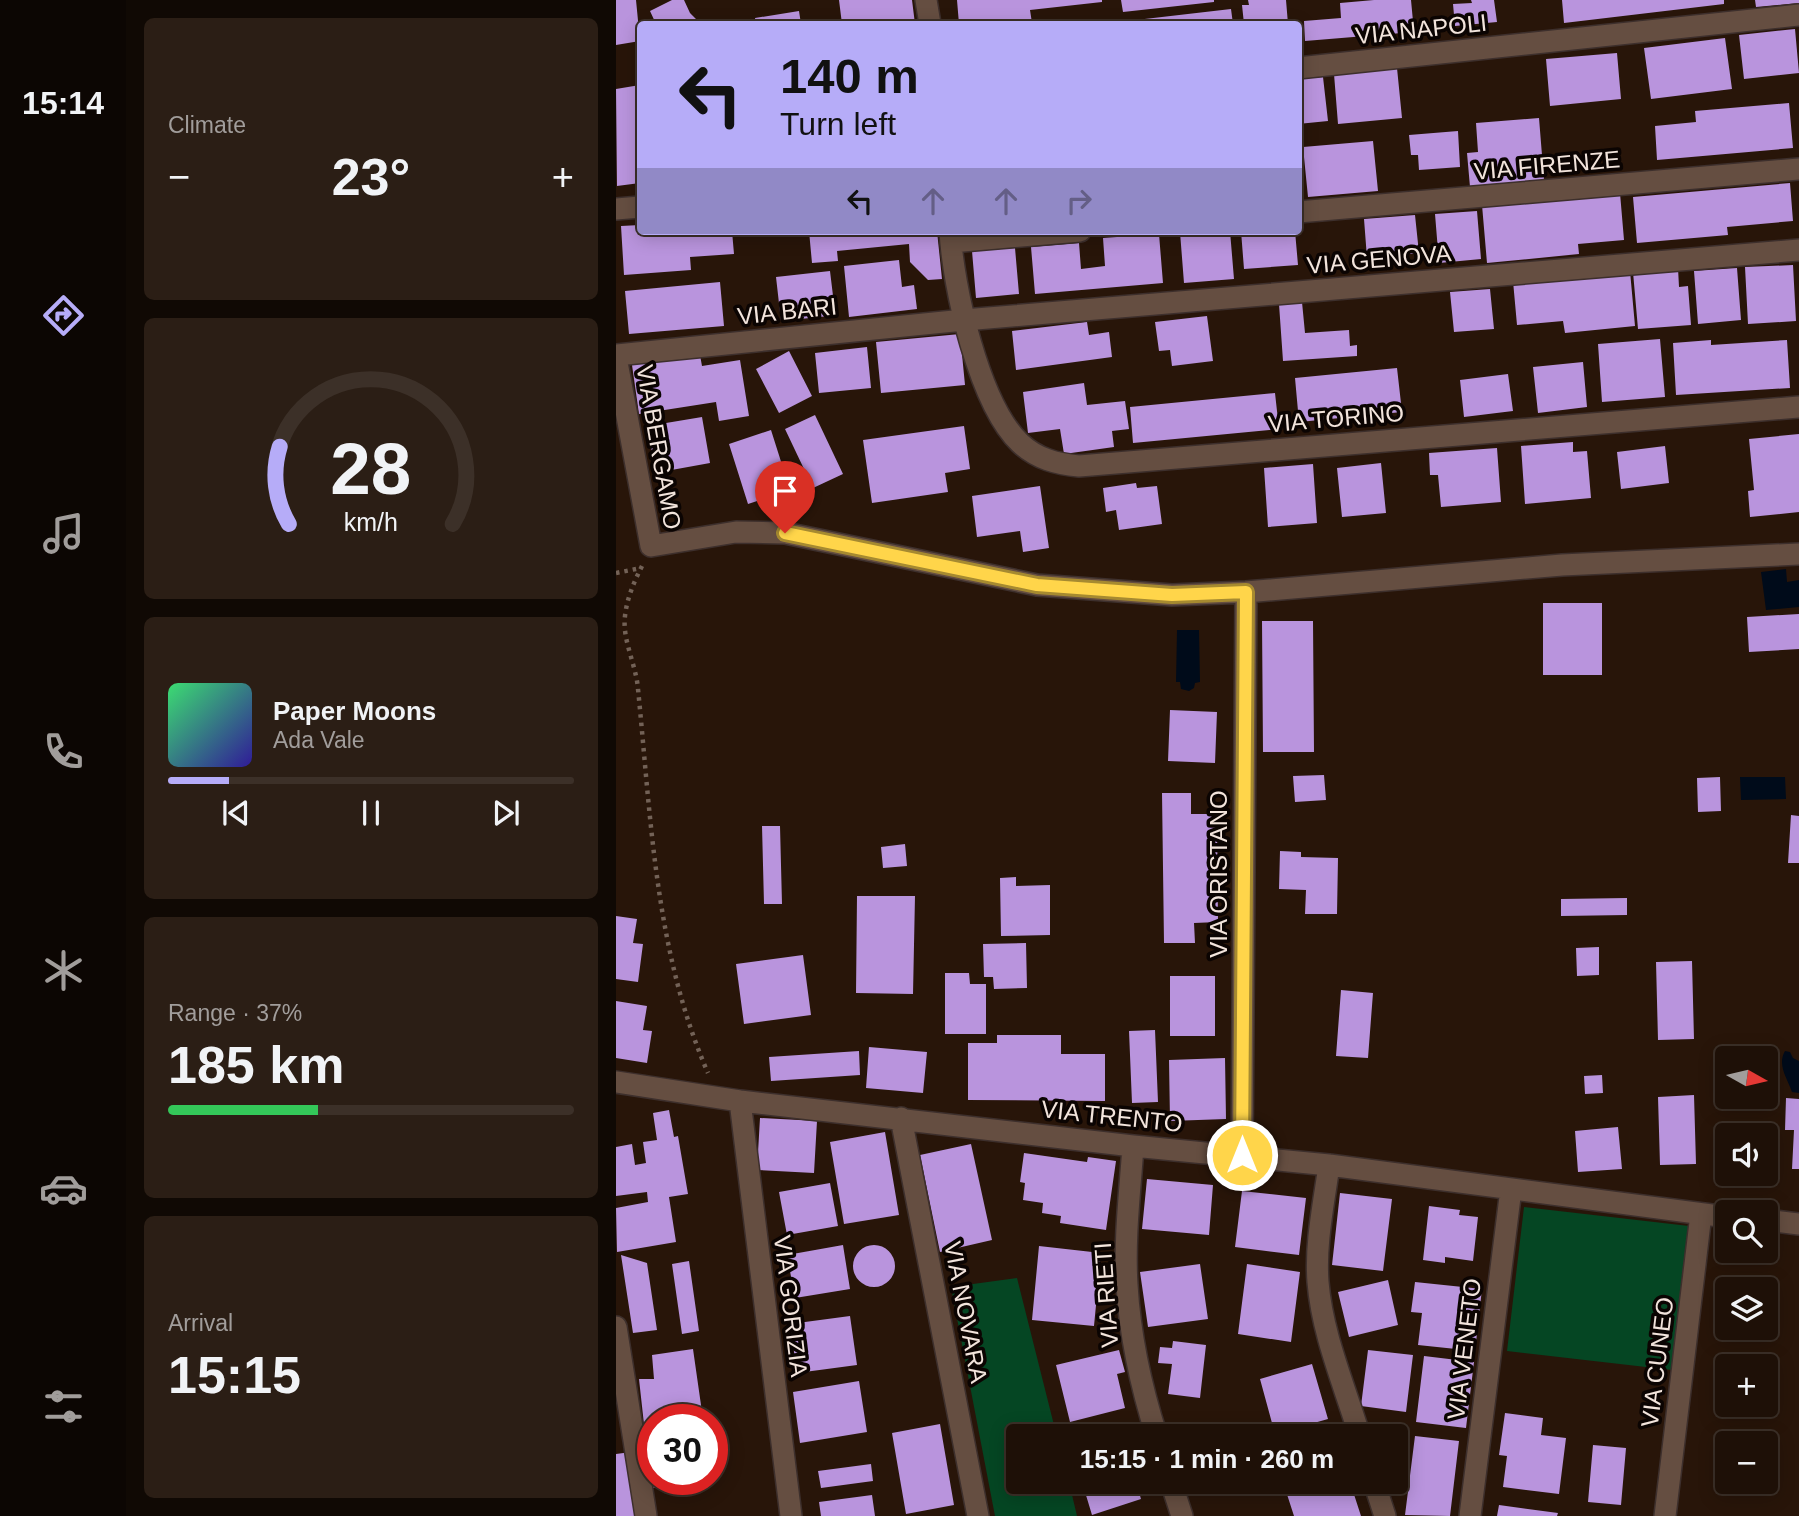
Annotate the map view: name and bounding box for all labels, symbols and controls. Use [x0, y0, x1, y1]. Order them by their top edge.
street label: VIA NAPOLI [1354, 9, 1488, 49]
icon: left [665, 49, 756, 140]
text: 140 m [780, 49, 919, 103]
text: 15:14 [22, 85, 104, 121]
text: Turn left [780, 106, 896, 142]
text: Climate [168, 112, 246, 138]
street label: VIA FIRENZE [1473, 145, 1621, 185]
text: 23° [332, 148, 410, 206]
text: − [168, 156, 190, 198]
text: + [552, 156, 574, 198]
icon: left [841, 182, 879, 220]
icon: ahead [914, 182, 952, 220]
icon: ahead [987, 182, 1025, 220]
icon: right [1060, 182, 1098, 220]
street label: VIA GENOVA [1306, 239, 1452, 279]
icon: directions [39, 291, 88, 340]
street label: VIA BARI [736, 292, 838, 330]
street label: VIA BERGAMO [631, 363, 687, 531]
street label: VIA TORINO [1267, 399, 1405, 437]
text: 28 [331, 429, 411, 510]
pin [755, 461, 815, 533]
icon: arrive [766, 472, 804, 510]
text: km/h [344, 508, 398, 536]
icon: music [39, 509, 88, 558]
text: Paper Moons [273, 696, 436, 726]
icon: phone [39, 727, 88, 776]
text: Ada Vale [273, 727, 365, 753]
street label: VIA ORISTANO [1205, 790, 1232, 958]
icon: previous [217, 794, 255, 832]
icon: pause [352, 794, 390, 832]
icon: next [487, 794, 525, 832]
icon: climate [39, 946, 88, 995]
text: Range · 37% [168, 1000, 302, 1026]
text: 185 km [168, 1036, 344, 1094]
north arrow [1715, 1046, 1778, 1110]
map controls [1715, 1046, 1778, 1494]
street label: VIA TRENTO [1040, 1095, 1184, 1137]
position arrow [1205, 1118, 1279, 1192]
button: sound [1715, 1123, 1778, 1186]
icon: car [39, 1164, 88, 1213]
button: search [1715, 1200, 1778, 1263]
street label: VIA GORIZIA [769, 1234, 813, 1378]
street label: VIA NOVARA [939, 1239, 993, 1385]
street label: VIA RIETI [1089, 1241, 1123, 1349]
street label: VIA VENETO [1442, 1277, 1486, 1421]
button: layers [1715, 1277, 1778, 1340]
street label: VIA CUNEO [1636, 1295, 1678, 1429]
text: Arrival [168, 1310, 233, 1336]
text: 15:15 [168, 1346, 301, 1404]
button: + [1715, 1354, 1778, 1417]
icon: filters [39, 1382, 88, 1431]
speed limit sign: 30 [637, 1404, 728, 1495]
button: − [1715, 1431, 1778, 1494]
text: 15:15 · 1 min · 260 m [1080, 1444, 1334, 1474]

